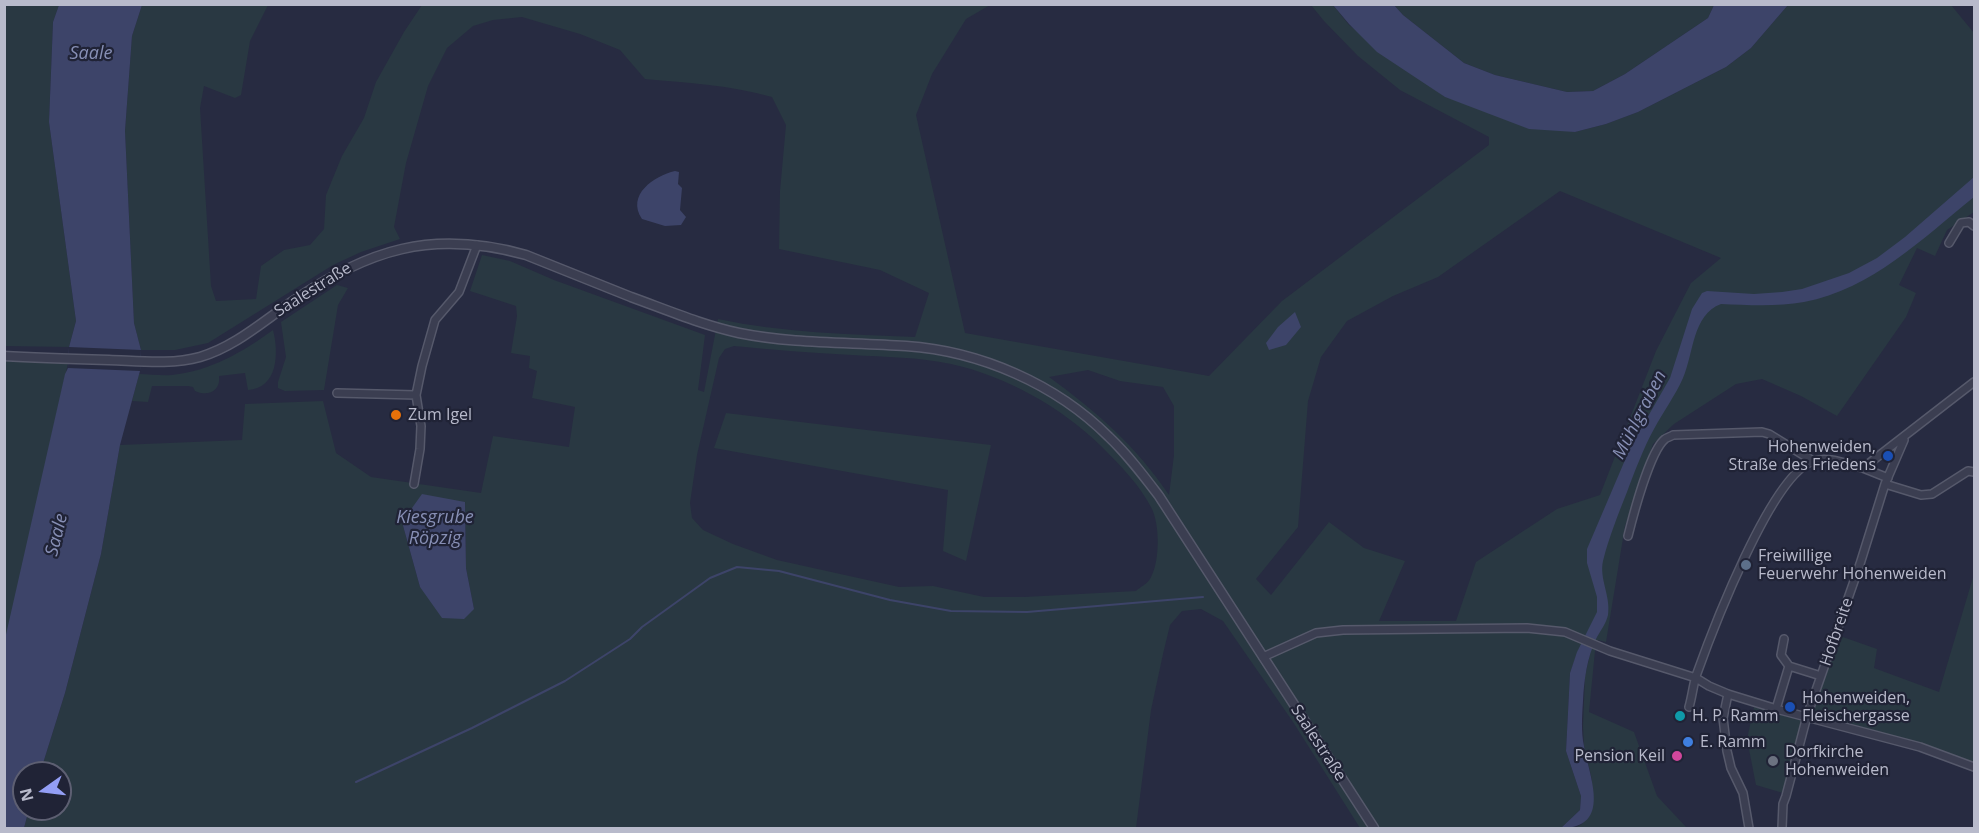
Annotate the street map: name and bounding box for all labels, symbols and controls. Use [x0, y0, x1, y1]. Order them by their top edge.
water label: Saale [70, 43, 112, 65]
street label: Saalestraße [271, 259, 355, 321]
water label: Mühlgraben [1608, 367, 1672, 463]
place label: Zum Igel [408, 405, 472, 425]
marker: Zum Igel [389, 408, 403, 422]
place label: Hohenweiden, Straße des Friedens [1728, 437, 1876, 475]
marker: Hohenweiden, Straße des Friedens [1881, 449, 1895, 463]
water label: Kiesgrube Röpzig [396, 507, 474, 550]
water label: Saale [41, 512, 73, 558]
place label: Freiwillige Feuerwehr Hohenweiden [1758, 546, 1947, 584]
marker: Freiwillige Feuerwehr Hohenweiden [1739, 558, 1753, 572]
street label: Hofbreite [1816, 595, 1858, 669]
place label: Hohenweiden, Fleischergasse [1802, 688, 1910, 726]
marker: Hohenweiden, Fleischergasse [1783, 700, 1797, 714]
street label: Saalestraße [1286, 701, 1350, 785]
place label: H. P. Ramm [1692, 706, 1779, 726]
marker: H. P. Ramm [1673, 709, 1687, 723]
place label: E. Ramm [1700, 732, 1766, 752]
marker: E. Ramm [1681, 735, 1695, 749]
place label: Dorfkirche Hohenweiden [1785, 742, 1889, 780]
place label: Pension Keil [1574, 746, 1665, 766]
marker: Pension Keil [1670, 749, 1684, 763]
marker: Dorfkirche Hohenweiden [1766, 754, 1780, 768]
north arrow [12, 761, 72, 821]
text: N [14, 786, 39, 804]

